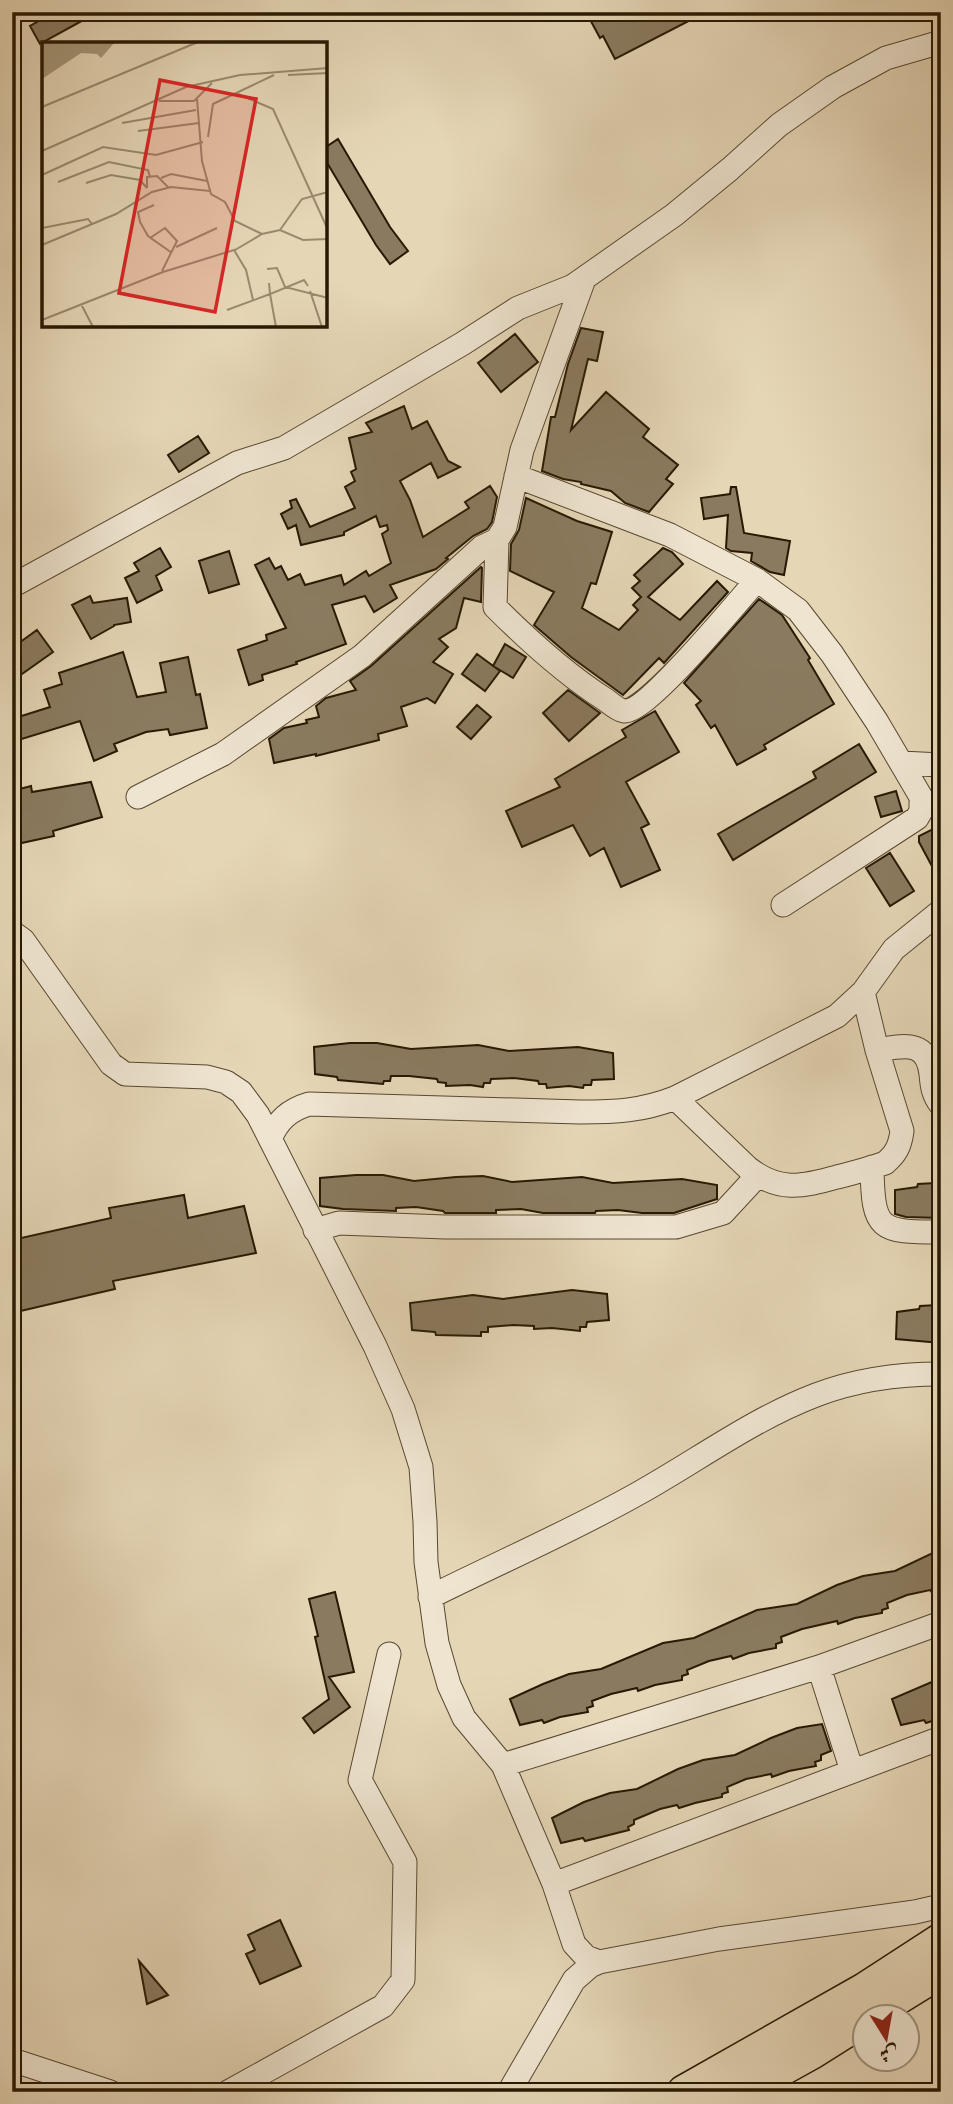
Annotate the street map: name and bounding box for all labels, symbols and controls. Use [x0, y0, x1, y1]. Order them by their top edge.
inset map [42, 42, 327, 327]
north arrow [852, 2002, 922, 2072]
text: ش [878, 2040, 901, 2067]

